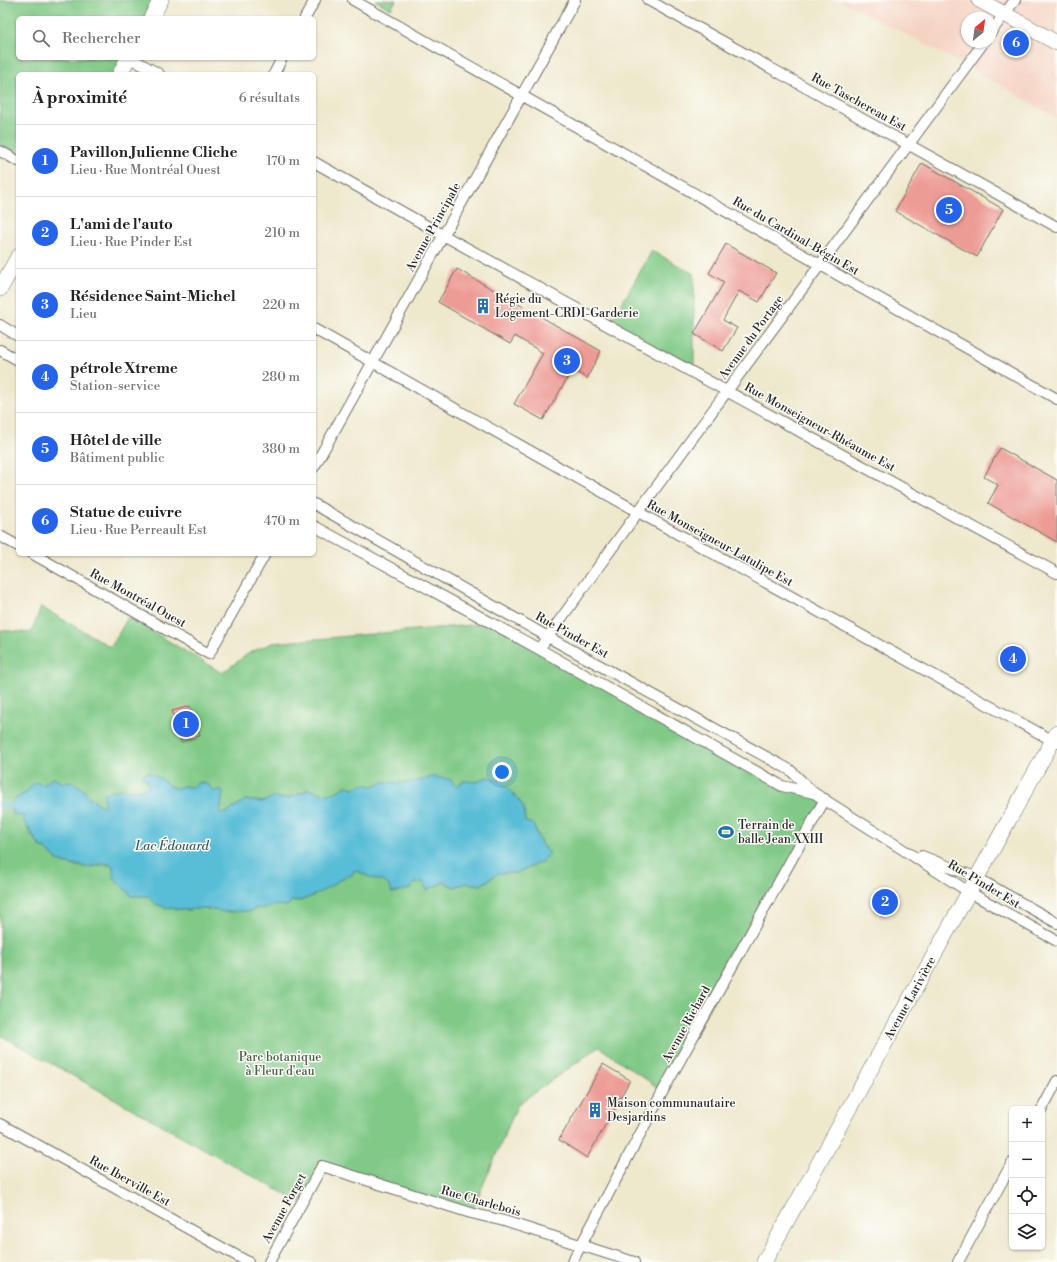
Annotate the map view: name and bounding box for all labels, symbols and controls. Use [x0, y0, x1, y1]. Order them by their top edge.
north arrow [961, 12, 997, 48]
search box [16, 16, 316, 60]
icon: search [30, 27, 52, 49]
pin: 6 [1003, 28, 1029, 58]
text: Rechercher [62, 29, 141, 48]
street label: Rue Taschereau Est [809, 70, 910, 135]
text: À proximité [32, 87, 127, 109]
text: 6 résultats [239, 90, 300, 106]
text: Pavillon Julienne Cliche [70, 143, 237, 162]
text: 1 [42, 153, 48, 169]
text: 170 m [266, 153, 300, 169]
text: Lieu · Rue Montréal Ouest [70, 162, 221, 178]
street label: Avenue Principale [402, 180, 464, 275]
street label: Rue du Cardinal-Bégin Est [730, 194, 862, 279]
pin: 5 [936, 195, 962, 225]
text: L'ami de l'auto [70, 215, 173, 234]
text: 2 [41, 225, 49, 241]
text: 210 m [265, 225, 300, 241]
text: Lieu · Rue Pinder Est [70, 234, 193, 250]
text: Résidence Saint-Michel [70, 287, 236, 306]
place label: Régie du Logement-CRDI-Garderie [495, 292, 639, 321]
street label: Avenue du Portage [715, 292, 787, 383]
text: 3 [41, 297, 49, 313]
text: 220 m [262, 297, 300, 313]
building icon: Régie du Logement-CRDI-Garderie [474, 297, 492, 315]
text: Lieu [70, 306, 97, 322]
pin: 3 [554, 346, 580, 376]
text: pétrole Xtreme [70, 359, 178, 378]
text: 4 [41, 369, 49, 385]
text: 280 m [262, 369, 300, 385]
text: Station-service [70, 378, 160, 394]
street label: Rue Monseigneur-Rhéaume Est [742, 380, 899, 476]
text: Hôtel de ville [70, 431, 162, 450]
text: 5 [41, 441, 49, 457]
text: 380 m [262, 441, 300, 457]
text: Bâtiment public [70, 450, 165, 466]
street label: Rue Monseigneur-Latulipe Est [644, 497, 796, 590]
text: Statue de cuivre [70, 503, 182, 522]
text: 6 [41, 513, 49, 529]
text: 470 m [264, 513, 300, 529]
text: Lieu · Rue Perreault Est [70, 522, 207, 538]
street label: Rue Montréal Ouest [87, 566, 189, 631]
street label: Rue Pinder Est [533, 609, 612, 662]
pin: 4 [1000, 644, 1026, 674]
pin: 1 [173, 709, 199, 739]
your location [492, 762, 512, 782]
place label: Terrain de balle Jean XXIII [738, 818, 824, 847]
sports icon: Terrain de balle Jean XXIII [717, 823, 735, 841]
water label: Lac Édouard [134, 837, 209, 854]
street label: Rue Pinder Est [945, 857, 1023, 912]
pin: 2 [872, 887, 898, 917]
street label: Avenue Larivière [881, 954, 939, 1043]
street label: Avenue Richard [659, 983, 714, 1066]
park label: Parc botanique à Fleur d'eau [239, 1050, 321, 1079]
place label: Maison communautaire Desjardins [607, 1096, 736, 1125]
building icon: Maison communautaire Desjardins [586, 1101, 604, 1119]
map controls [1009, 1106, 1045, 1250]
button: + [1009, 1106, 1045, 1142]
button: − [1009, 1142, 1045, 1178]
street label: Rue Iberville Est [87, 1153, 174, 1210]
street label: Avenue Forget [259, 1170, 310, 1247]
button: locate [1009, 1178, 1045, 1214]
street label: Rue Charlebois [439, 1183, 523, 1220]
button: layers [1009, 1214, 1045, 1250]

